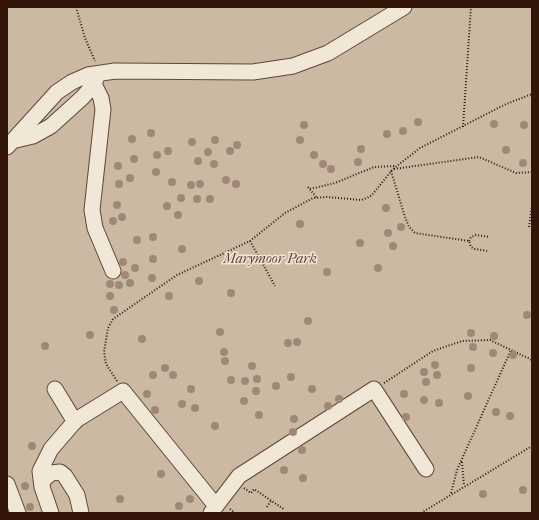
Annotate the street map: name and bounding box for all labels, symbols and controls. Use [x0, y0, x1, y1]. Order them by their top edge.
park label: Marymoor Park [223, 252, 317, 268]

